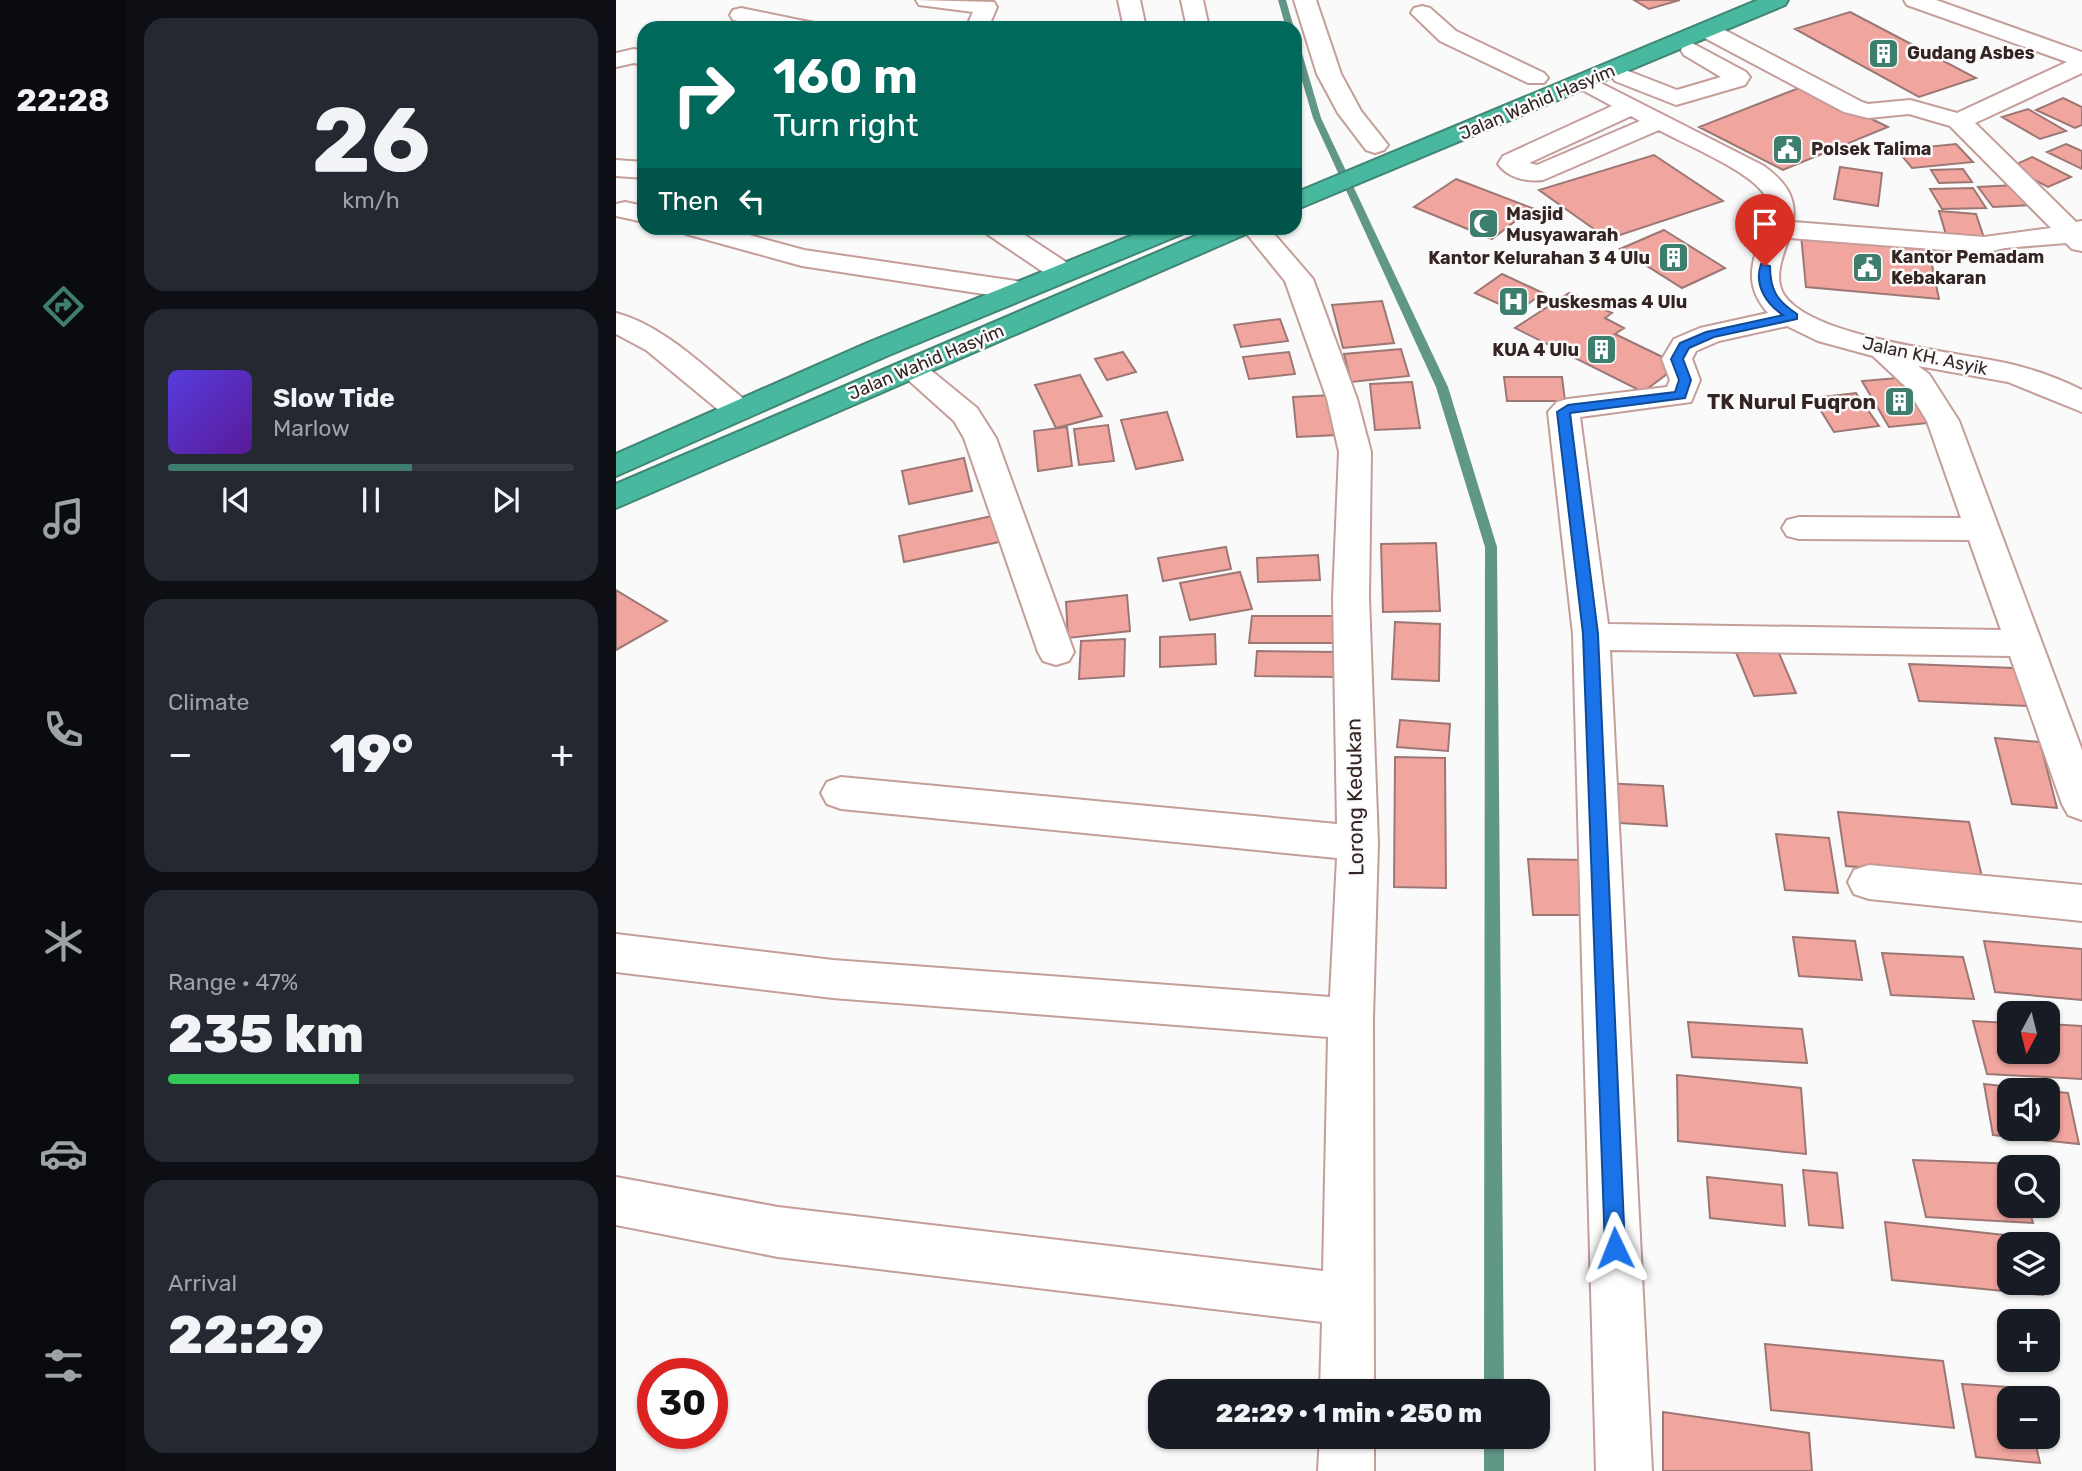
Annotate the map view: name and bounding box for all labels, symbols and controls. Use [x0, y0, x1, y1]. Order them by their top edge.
building icon: Gudang Asbes [1867, 36, 1901, 70]
place label: Gudang Asbes [1907, 42, 2035, 64]
text: 160 m [773, 47, 918, 105]
icon: right [658, 49, 749, 140]
street label: Jalan Wahid Hasyim [1456, 59, 1618, 145]
text: 22:28 [16, 81, 110, 119]
text: 26 [312, 86, 430, 194]
text: Turn right [773, 106, 918, 144]
public building icon: Polsek Talima [1771, 132, 1805, 166]
place label: Polsek Talima [1811, 138, 1932, 160]
icon: left [733, 182, 771, 220]
text: km/h [342, 186, 400, 214]
text: Then [658, 186, 719, 217]
pin [1735, 194, 1795, 266]
place label: Masjid Musyawarah [1506, 203, 1619, 246]
icon: arrive [1746, 205, 1784, 243]
mosque icon: Masjid Musyawarah [1466, 207, 1500, 241]
building icon: Kantor Kelurahan 3 4 Ulu [1656, 241, 1690, 275]
place label: Kantor Pemadam Kebakaran [1891, 246, 2044, 289]
place label: Kantor Kelurahan 3 4 Ulu [1428, 247, 1650, 269]
public building icon: Kantor Pemadam Kebakaran [1851, 250, 1885, 284]
icon: directions [39, 282, 88, 331]
hospital icon: Puskesmas 4 Ulu [1496, 285, 1530, 319]
place label: Puskesmas 4 Ulu [1536, 291, 1687, 313]
street label: Jalan Wahid Hasyim [845, 319, 1007, 405]
street label: Jalan KH. Asyik [1860, 332, 1990, 380]
building icon: KUA 4 Ulu [1585, 333, 1619, 367]
place label: KUA 4 Ulu [1492, 339, 1579, 361]
text: Slow Tide [273, 383, 395, 414]
building icon: TK Nurul Fuqron [1882, 385, 1916, 419]
place label: TK Nurul Fuqron [1707, 389, 1876, 414]
text: Marlow [273, 414, 350, 442]
icon: previous [217, 481, 255, 519]
icon: pause [352, 481, 390, 519]
icon: next [487, 481, 525, 519]
icon: music [39, 494, 88, 543]
text: Climate [168, 688, 249, 716]
icon: phone [39, 705, 88, 754]
street label: Lorong Kedukan [1341, 718, 1368, 876]
text: 19° [330, 723, 413, 785]
text: − [168, 731, 193, 777]
text: + [550, 731, 574, 777]
icon: climate [39, 917, 88, 966]
text: Range · 47% [168, 968, 298, 996]
north arrow [1997, 1001, 2060, 1064]
map controls [1997, 1001, 2060, 1449]
text: 235 km [168, 1003, 364, 1065]
button: sound [1997, 1078, 2060, 1141]
icon: car [39, 1129, 88, 1178]
button: search [1997, 1155, 2060, 1218]
position arrow [1578, 1211, 1652, 1285]
button: layers [1997, 1232, 2060, 1295]
text: Arrival [168, 1269, 237, 1297]
text: 22:29 [168, 1304, 324, 1366]
button: + [1997, 1309, 2060, 1372]
icon: filters [39, 1341, 88, 1390]
speed limit sign: 30 [637, 1358, 728, 1449]
button: − [1997, 1386, 2060, 1449]
text: 22:29 · 1 min · 250 m [1216, 1398, 1482, 1429]

